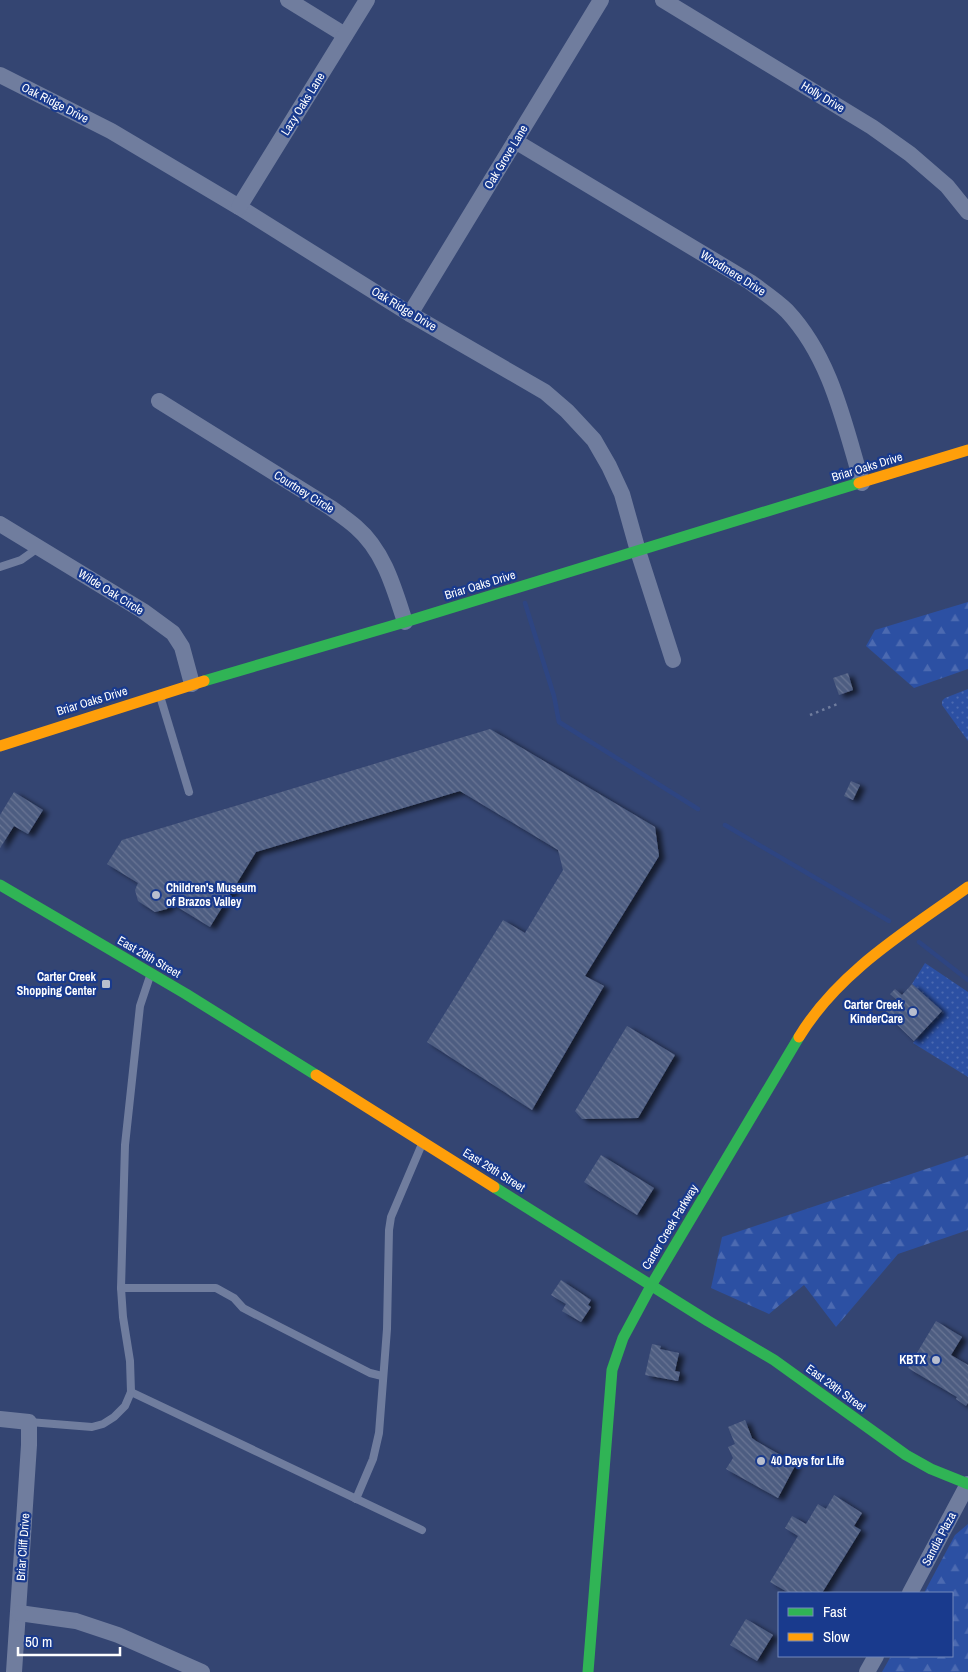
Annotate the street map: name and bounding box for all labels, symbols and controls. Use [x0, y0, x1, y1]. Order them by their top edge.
street label: Lazy Oaks Lane [277, 70, 329, 138]
street label: Holly Drive [798, 78, 848, 116]
street label: Oak Ridge Drive [19, 79, 91, 127]
street label: Oak Grove Lane [481, 122, 531, 192]
street label: Woodmere Drive [697, 247, 769, 299]
street label: Oak Ridge Drive [368, 283, 440, 335]
street label: Briar Oaks Drive [830, 449, 904, 485]
street label: Courtney Circle [271, 467, 337, 517]
street label: Wilde Oak Circle [75, 566, 147, 618]
street label: Briar Oaks Drive [443, 567, 517, 603]
street label: Briar Oaks Drive [55, 683, 129, 719]
place label: Children's Museum of Brazos Valley [166, 880, 257, 910]
marker: Children's Museum of Brazos Valley [150, 889, 162, 901]
street label: East 29th Street [114, 932, 184, 982]
place label: Carter Creek Shopping Center [17, 969, 97, 999]
marker: Carter Creek Shopping Center [100, 978, 112, 990]
place label: Carter Creek KinderCare [844, 997, 904, 1027]
marker: Carter Creek KinderCare [907, 1006, 919, 1018]
street label: East 29th Street [460, 1145, 528, 1196]
street label: Carter Creek Parkway [638, 1181, 702, 1273]
place label: KBTX [899, 1352, 926, 1368]
marker: KBTX [930, 1354, 942, 1366]
street label: East 29th Street [803, 1361, 869, 1415]
place label: 40 Days for Life [771, 1453, 845, 1469]
marker: 40 Days for Life [755, 1455, 767, 1467]
street label: Sandia Plaza [918, 1509, 960, 1569]
street label: Briar Cliff Drive [13, 1513, 33, 1581]
legend [778, 1592, 953, 1657]
text: Fast [823, 1601, 847, 1622]
scale bar [18, 1624, 120, 1656]
text: Slow [823, 1626, 850, 1647]
text: 50 m [25, 1631, 52, 1652]

